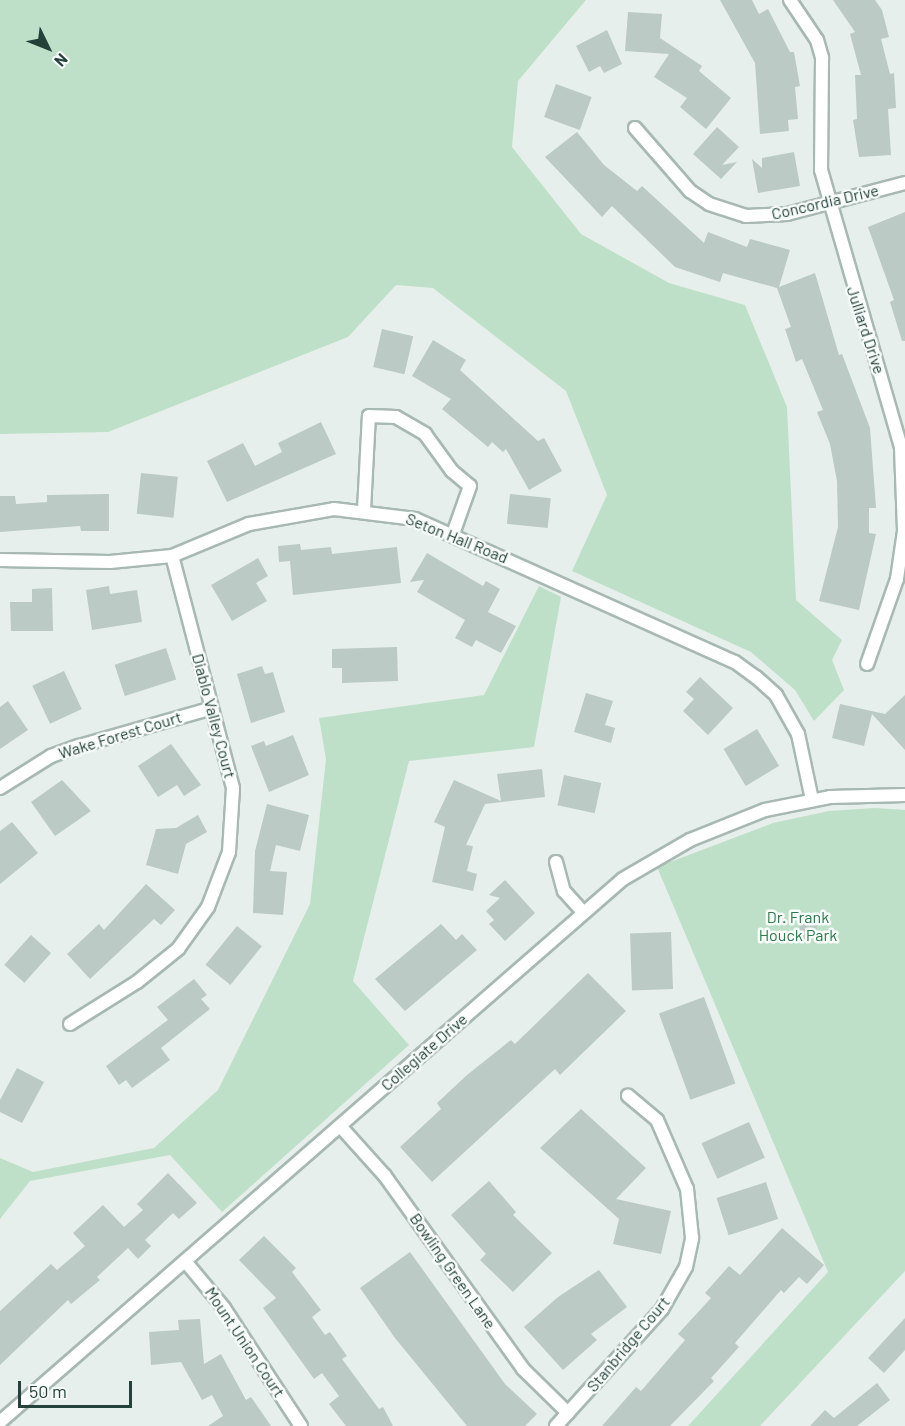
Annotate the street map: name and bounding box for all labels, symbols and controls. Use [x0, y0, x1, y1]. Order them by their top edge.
north arrow [18, 18, 78, 78]
text: N [51, 50, 72, 71]
street label: Concordia Drive [769, 180, 881, 224]
street label: Julliard Drive [843, 284, 889, 376]
street label: Seton Hall Road [403, 509, 511, 567]
street label: Diablo Valley Court [188, 651, 240, 781]
street label: Wake Forest Court [56, 707, 184, 763]
park label: Dr. Frank Houck Park [759, 907, 837, 945]
street label: Collegiate Drive [377, 1009, 471, 1095]
street label: Bowling Green Lane [406, 1209, 500, 1333]
street label: Mount Union Court [201, 1283, 289, 1401]
street label: Stanbridge Court [583, 1292, 673, 1396]
scale bar [21, 1369, 135, 1407]
text: 50 m [29, 1380, 67, 1402]

